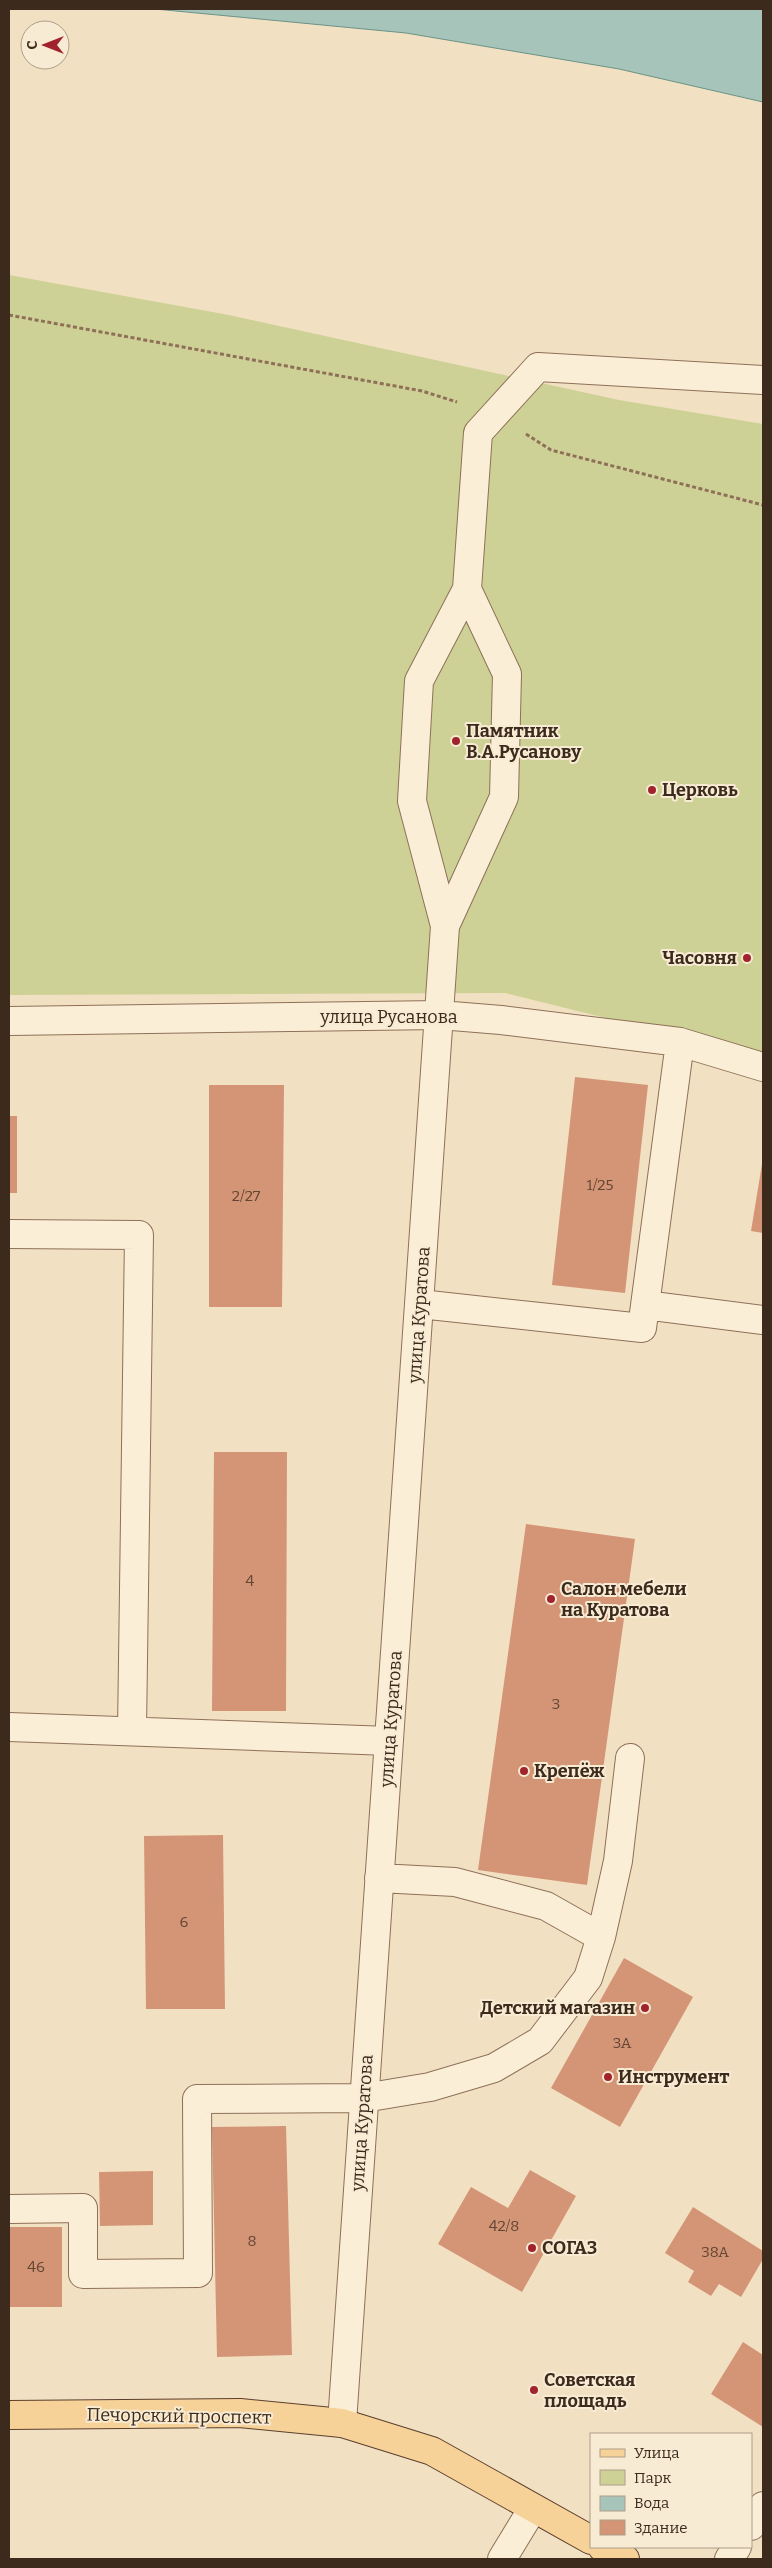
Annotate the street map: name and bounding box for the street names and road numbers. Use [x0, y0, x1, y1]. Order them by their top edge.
street label: улица Русанова [319, 1006, 458, 1028]
street label: улица Куратова [403, 1246, 435, 1385]
street label: улица Куратова [375, 1650, 407, 1789]
street label: улица Куратова [346, 2054, 378, 2193]
street label: Печорский проспект [87, 2403, 271, 2429]

